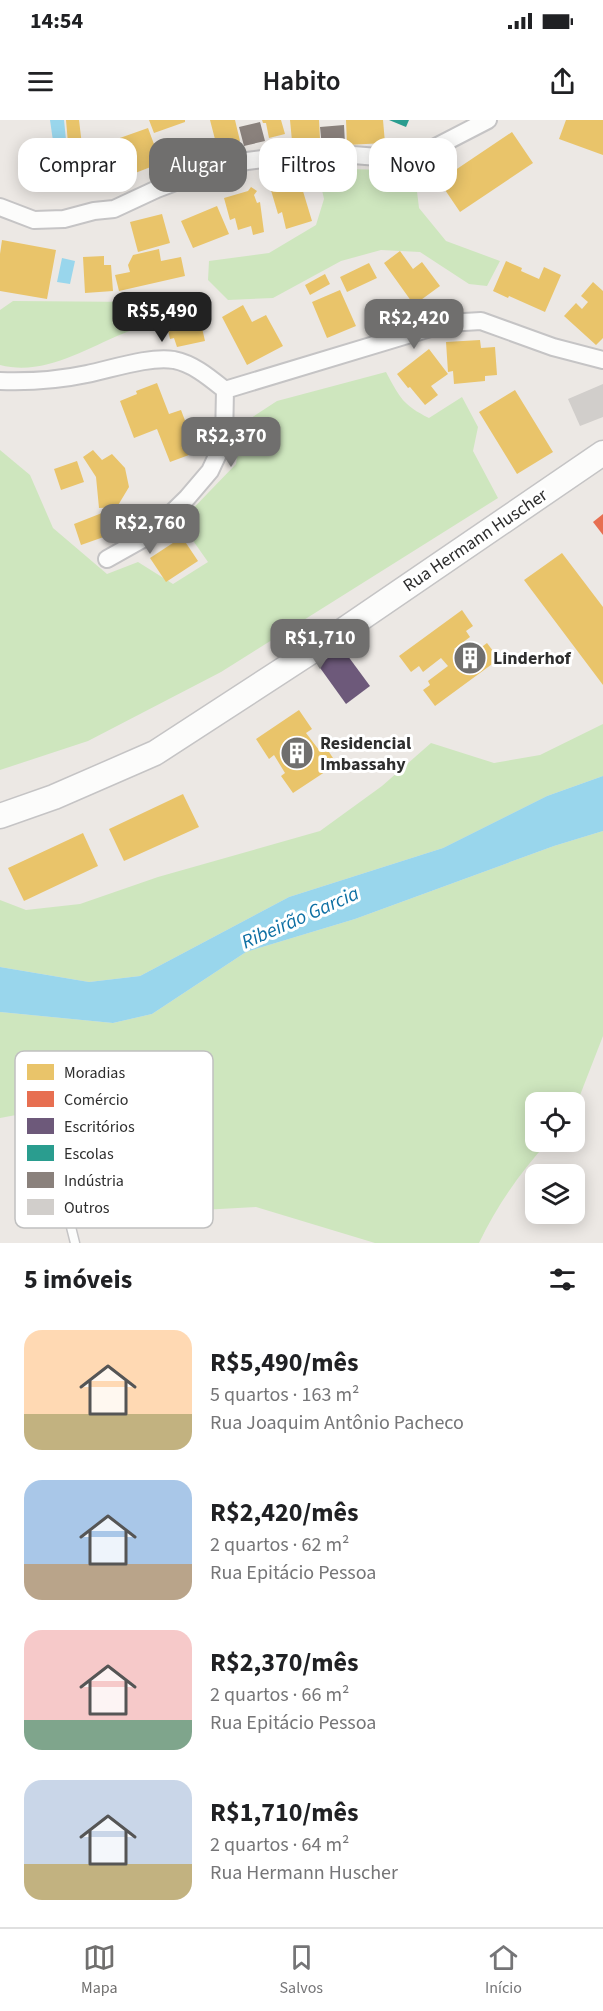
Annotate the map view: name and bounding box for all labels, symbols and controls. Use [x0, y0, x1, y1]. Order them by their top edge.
text: 14:54 [30, 5, 83, 37]
text: Habito [262, 62, 341, 101]
icon: menu [24, 65, 57, 98]
icon: share [546, 65, 579, 98]
chip: Comprar [18, 138, 137, 192]
chip: Alugar [149, 138, 247, 192]
chip: Filtros [259, 138, 357, 192]
chip: Novo [369, 138, 457, 192]
pin: R$5,490 [107, 292, 217, 343]
text: R$5,490 [126, 297, 198, 325]
pin: R$2,420 [359, 299, 469, 350]
text: R$2,420 [378, 304, 450, 332]
pin: R$2,370 [176, 417, 286, 468]
text: R$2,370 [195, 422, 267, 450]
street label: Rua Hermann Huscher [398, 482, 553, 598]
pin: R$2,760 [95, 504, 205, 555]
text: R$2,760 [114, 509, 186, 537]
pin: R$1,710 [265, 619, 375, 670]
text: R$1,710 [284, 624, 356, 652]
building icon: Linderhof [452, 640, 488, 676]
place label: Linderhof [493, 646, 572, 671]
place label: Residencial Imbassahy [320, 731, 411, 777]
building icon: Residencial Imbassahy [279, 735, 315, 771]
water label: Ribeirão Garcia [237, 879, 364, 956]
legend [15, 1051, 213, 1228]
text: Moradias [64, 1062, 125, 1084]
text: Comércio [64, 1089, 128, 1111]
map controls [525, 1092, 585, 1224]
button: locate [525, 1092, 585, 1152]
text: Escritórios [64, 1116, 135, 1138]
text: Escolas [64, 1143, 114, 1165]
button: layers [525, 1164, 585, 1224]
text: Indústria [64, 1170, 124, 1192]
text: Outros [64, 1197, 110, 1219]
text: 5 imóveis [24, 1261, 132, 1298]
icon: filters [546, 1263, 579, 1296]
text: R$5,490/mês [210, 1344, 358, 1381]
icon: home [72, 1354, 144, 1426]
text: 5 quartos · 163 m² [210, 1381, 359, 1409]
text: Rua Joaquim Antônio Pacheco [210, 1409, 464, 1437]
text: R$2,420/mês [210, 1494, 358, 1531]
icon: home [72, 1504, 144, 1576]
text: 2 quartos · 62 m² [210, 1531, 349, 1559]
text: Rua Epitácio Pessoa [210, 1559, 376, 1587]
text: R$2,370/mês [210, 1644, 358, 1681]
icon: home [72, 1654, 144, 1726]
text: 2 quartos · 66 m² [210, 1681, 349, 1709]
text: Rua Epitácio Pessoa [210, 1709, 376, 1737]
text: R$1,710/mês [210, 1794, 358, 1831]
icon: home [72, 1804, 144, 1876]
text: 2 quartos · 64 m² [210, 1831, 349, 1859]
text: Rua Hermann Huscher [210, 1859, 398, 1887]
tab: Mapa [81, 1941, 117, 1999]
tab: Salvos [280, 1941, 323, 1999]
tab: Início [485, 1941, 522, 1999]

